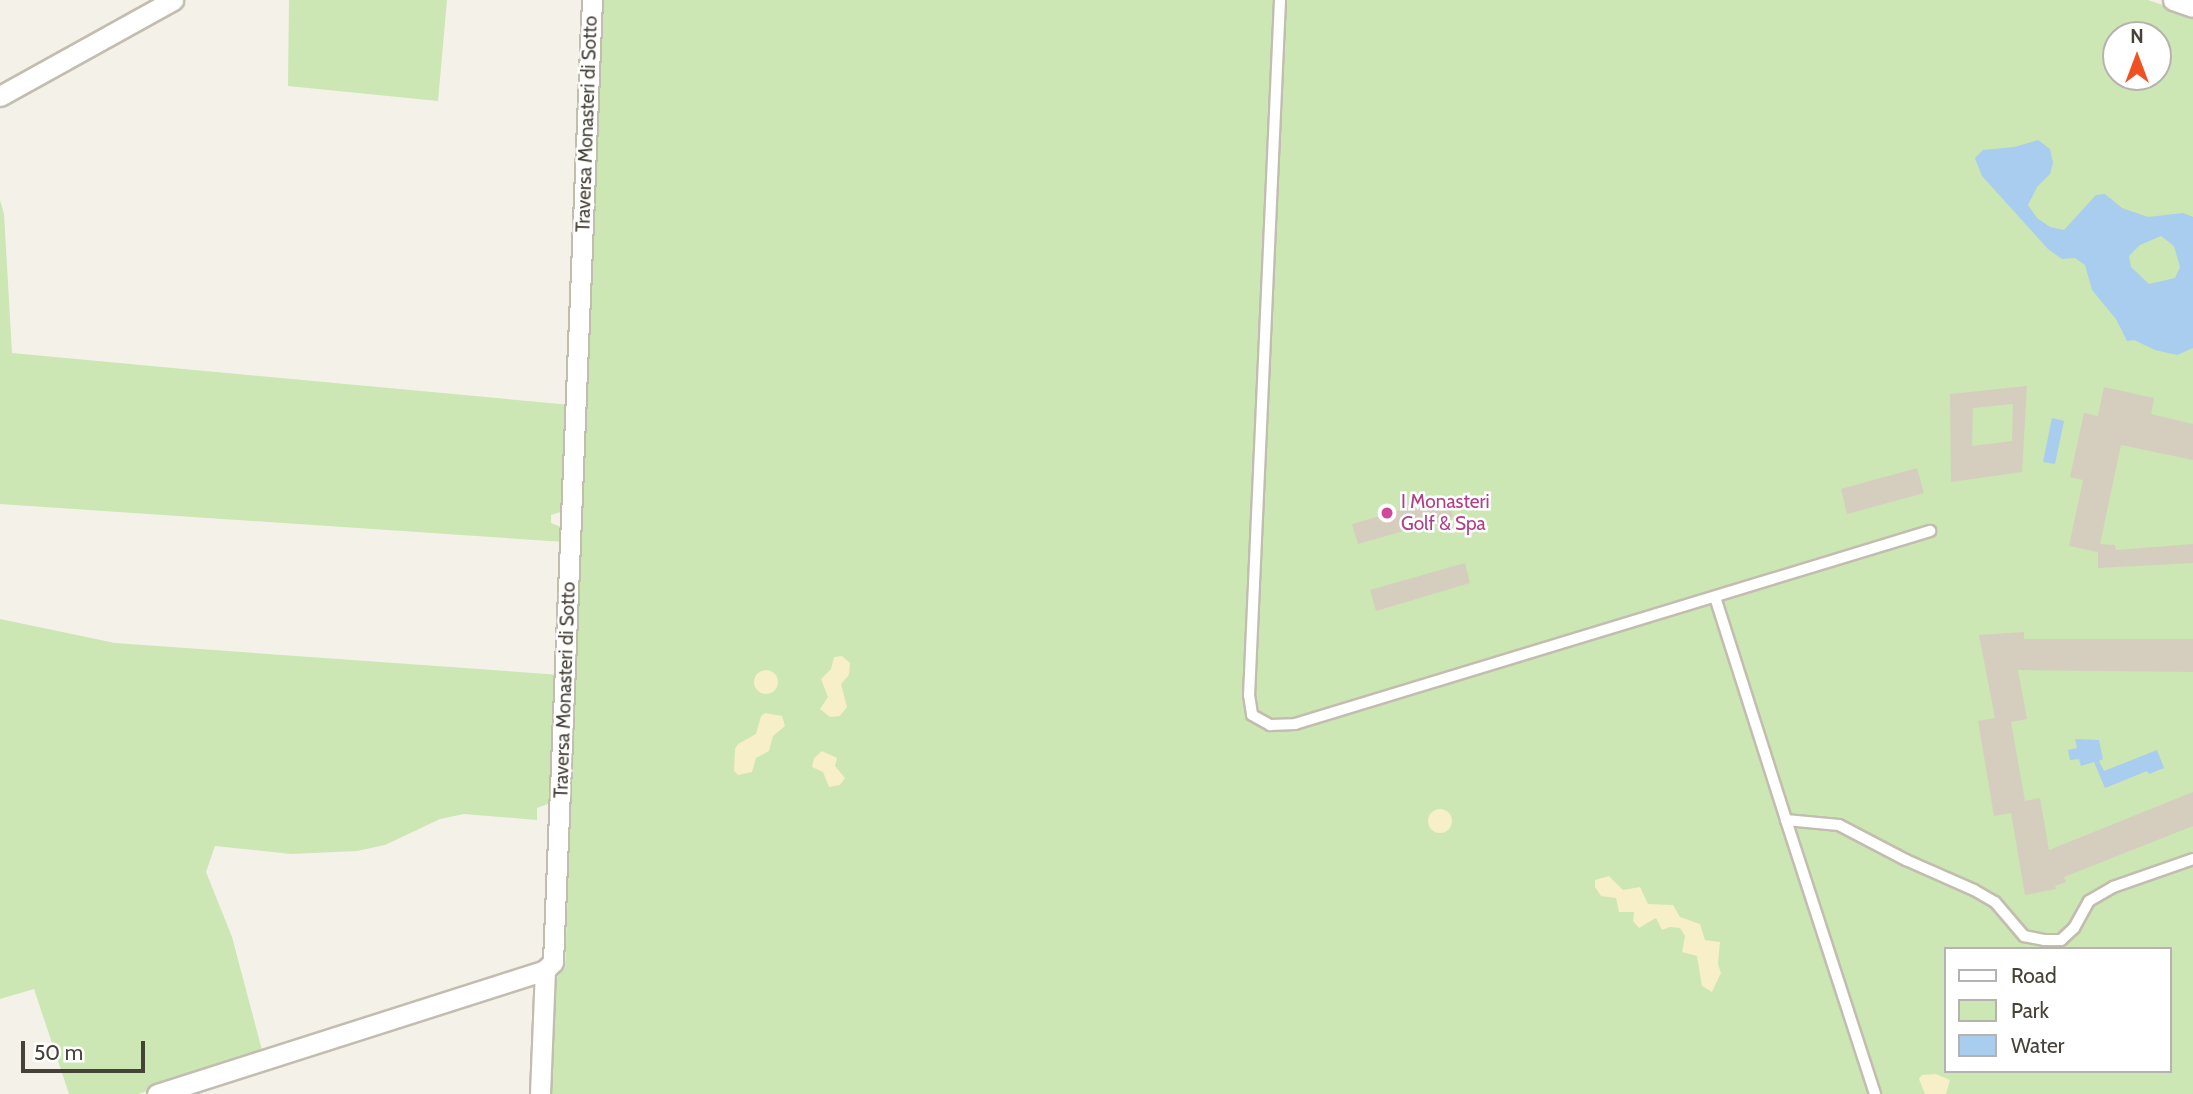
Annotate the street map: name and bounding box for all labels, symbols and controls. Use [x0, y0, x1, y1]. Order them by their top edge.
street label: Traversa Monasteri di Sotto [572, 16, 602, 232]
north arrow [2102, 21, 2172, 91]
text: N [2130, 25, 2144, 48]
place label: I Monasteri Golf & Spa [1401, 491, 1489, 535]
marker: I Monasteri Golf & Spa [1379, 505, 1395, 521]
street label: Traversa Monasteri di Sotto [550, 582, 580, 798]
legend [1944, 947, 2172, 1073]
text: Road [2011, 963, 2057, 988]
text: Park [2011, 998, 2049, 1023]
scale bar [24, 1028, 149, 1072]
text: Water [2011, 1033, 2064, 1058]
text: 50 m [34, 1040, 83, 1065]

